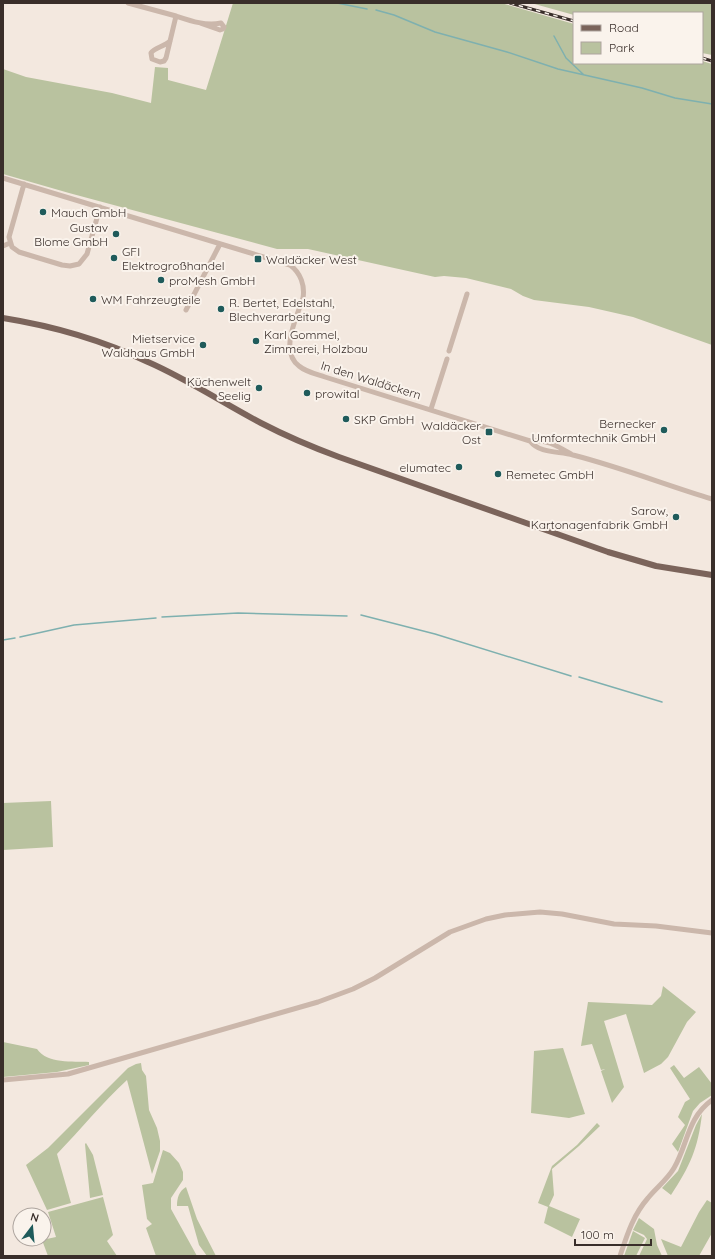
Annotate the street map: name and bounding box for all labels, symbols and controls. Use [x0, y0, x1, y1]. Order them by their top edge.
legend [573, 12, 703, 64]
text: Road [609, 20, 639, 35]
text: Park [609, 40, 634, 55]
place label: Mauch GmbH [51, 205, 126, 220]
marker: Mauch GmbH [38, 207, 48, 217]
place label: Gustav Blome GmbH [34, 220, 108, 249]
marker: Gustav Blome GmbH [111, 229, 121, 239]
place label: GFI Elektrogroßhandel [122, 244, 225, 273]
place label: Waldäcker West [266, 252, 357, 267]
marker: GFI Elektrogroßhandel [109, 253, 119, 263]
marker: Waldäcker West [253, 254, 263, 264]
place label: proMesh GmbH [169, 273, 256, 288]
marker: proMesh GmbH [156, 275, 166, 285]
place label: WM Fahrzeugteile [101, 292, 201, 307]
marker: WM Fahrzeugteile [88, 294, 98, 304]
place label: R. Bertet, Edelstahl, Blechverarbeitung [229, 295, 335, 324]
marker: R. Bertet, Edelstahl, Blechverarbeitung [216, 304, 226, 314]
place label: Karl Gommel, Zimmerei, Holzbau [264, 327, 368, 356]
place label: Mietservice Waldhaus GmbH [101, 331, 195, 360]
marker: Karl Gommel, Zimmerei, Holzbau [251, 336, 261, 346]
marker: Mietservice Waldhaus GmbH [198, 340, 208, 350]
street label: In den Waldäckern [319, 358, 423, 402]
place label: Küchenwelt Seelig [187, 374, 251, 403]
marker: Küchenwelt Seelig [254, 383, 264, 393]
place label: prowital [315, 386, 360, 401]
marker: prowital [302, 388, 312, 398]
place label: SKP GmbH [354, 412, 414, 427]
marker: SKP GmbH [341, 414, 351, 424]
place label: Bernecker Umformtechnik GmbH [532, 416, 656, 445]
place label: Waldäcker Ost [421, 418, 481, 447]
marker: Bernecker Umformtechnik GmbH [659, 425, 669, 435]
marker: Waldäcker Ost [484, 427, 494, 437]
place label: elumatec [399, 460, 451, 475]
marker: elumatec [454, 462, 464, 472]
place label: Remetec GmbH [506, 467, 594, 482]
marker: Remetec GmbH [493, 469, 503, 479]
place label: Sarow, Kartonagenfabrik GmbH [531, 503, 668, 532]
marker: Sarow, Kartonagenfabrik GmbH [671, 512, 681, 522]
north arrow [12, 1207, 52, 1247]
text: N [29, 1210, 41, 1225]
scale bar [575, 1221, 651, 1247]
text: 100 m [581, 1227, 614, 1242]

